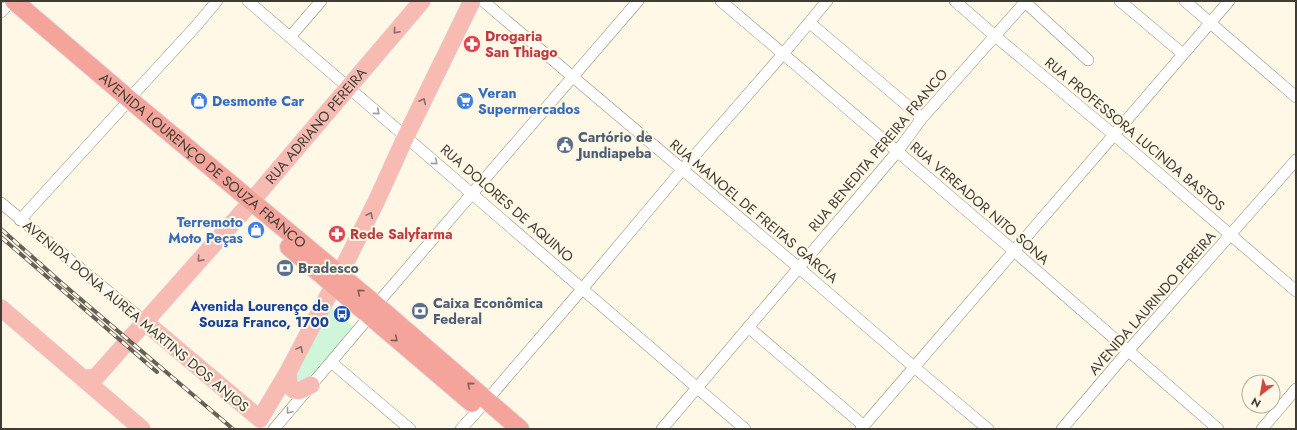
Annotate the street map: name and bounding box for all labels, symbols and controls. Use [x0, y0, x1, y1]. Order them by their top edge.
one-way arrow [394, 26, 401, 33]
place label: Drogaria San Thiago [485, 26, 558, 62]
pharmacy icon: Drogaria San Thiago [462, 34, 482, 54]
street label: RUA PROFESSORA LUCINDA BASTOS [1041, 53, 1230, 216]
street label: RUA ADRIANO PEREIRA [261, 63, 372, 188]
street label: RUA BENEDITA PEREIRA FRANCO [804, 64, 952, 236]
street label: AVENIDA LOURENÇO DE SOUZA FRANCO [95, 68, 311, 253]
place label: Veran Supermercados [477, 83, 581, 119]
shop icon: Desmonte Car [189, 91, 209, 111]
place label: Desmonte Car [212, 91, 304, 111]
supermarket icon: Veran Supermercados [455, 91, 475, 111]
one-way arrow [418, 98, 426, 106]
one-way arrow [372, 107, 379, 114]
place label: Cartório de Jundiapeba [575, 127, 653, 163]
public building icon: Cartório de Jundiapeba [555, 135, 575, 155]
street label: RUA MANOEL DE FREITAS GARCIA [666, 135, 843, 288]
street label: RUA VEREADOR NITO SONA [906, 137, 1055, 270]
street label: RUA DOLORES DE AQUINO [436, 140, 578, 266]
one-way arrow [431, 157, 438, 164]
one-way arrow [365, 211, 373, 219]
place label: Terremoto Moto Peças [168, 212, 244, 248]
street label: AVENIDA DONA AUREA MARTINS DOS ANJOS [19, 215, 253, 417]
shop icon: Terremoto Moto Peças [246, 220, 266, 240]
pharmacy icon: Rede Salyfarma [327, 224, 347, 244]
place label: Rede Salyfarma [350, 224, 452, 244]
street label: AVENIDA LAURINDO PEREIRA [1084, 226, 1221, 379]
one-way arrow [198, 254, 205, 262]
bank icon: Bradesco [275, 258, 295, 278]
place label: Bradesco [298, 258, 359, 278]
one-way arrow [357, 289, 365, 296]
place label: Caixa Econômica Federal [433, 293, 543, 329]
place label: Avenida Lourenço de Souza Franco, 1700 [190, 296, 329, 332]
bank icon: Caixa Econômica Federal [410, 301, 430, 321]
bus stop icon: Avenida Lourenço de Souza Franco, 1700 [332, 304, 352, 324]
one-way arrow [390, 334, 397, 341]
one-way arrow [295, 346, 303, 353]
north arrow [1241, 374, 1281, 414]
one-way arrow [467, 383, 474, 390]
text: N [1248, 393, 1264, 412]
one-way arrow [287, 406, 294, 413]

